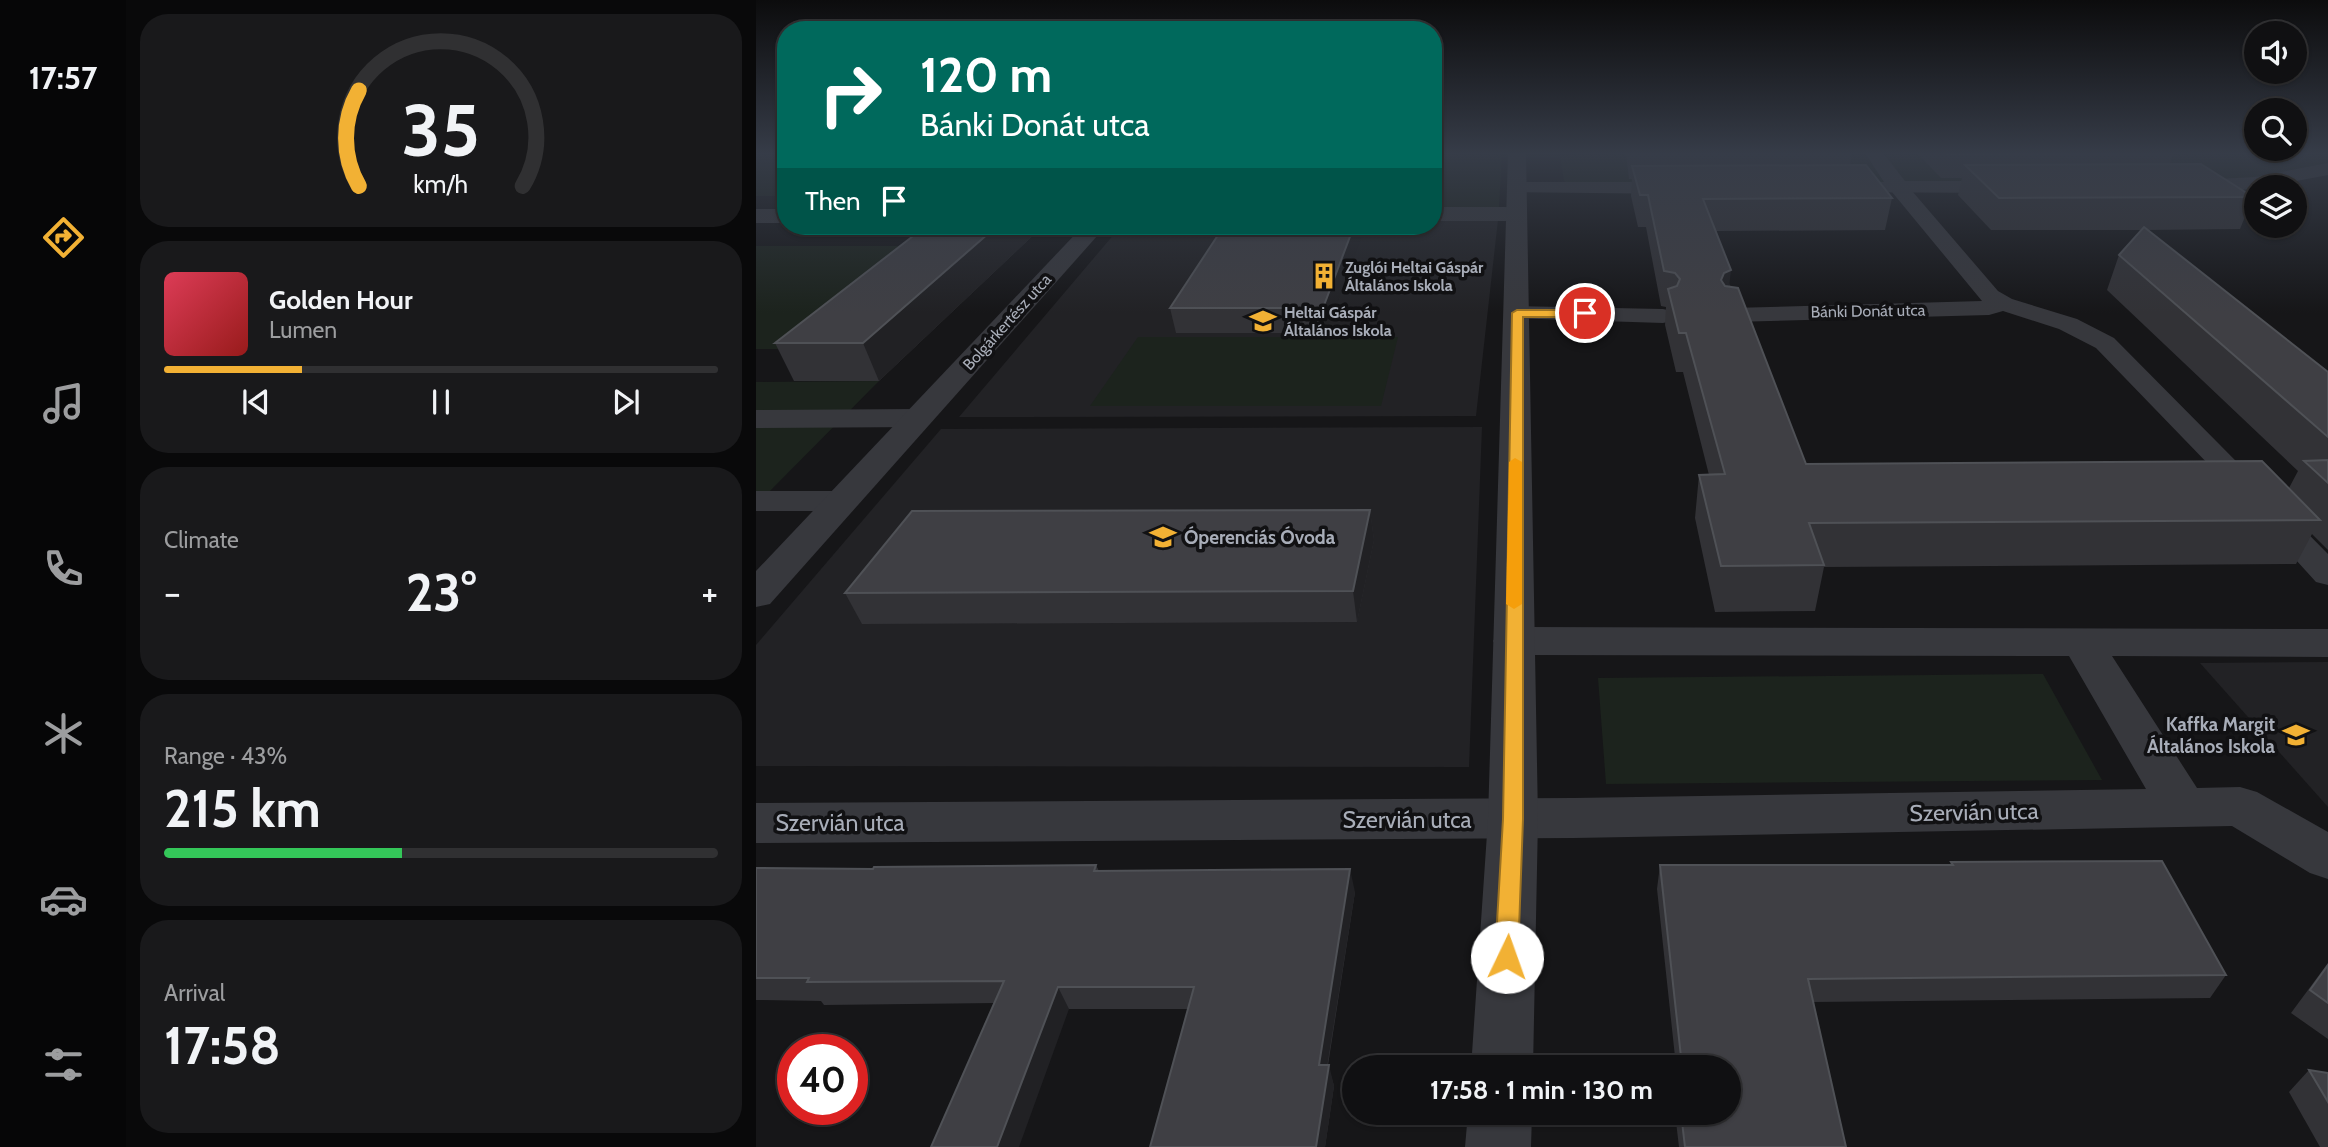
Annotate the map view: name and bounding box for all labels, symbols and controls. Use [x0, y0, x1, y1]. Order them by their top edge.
map controls [2244, 21, 2307, 238]
button: sound [2244, 21, 2307, 84]
text: 120 m [920, 45, 1052, 104]
icon: right [805, 49, 896, 140]
text: 17:57 [29, 58, 97, 97]
text: 35 [402, 87, 480, 175]
button: search [2244, 98, 2307, 161]
text: Bánki Donát utca [920, 105, 1150, 144]
text: km/h [414, 169, 468, 199]
button: layers [2244, 175, 2307, 238]
icon: arrive [875, 182, 913, 220]
text: Then [805, 185, 861, 217]
icon: directions [39, 213, 88, 262]
place label: Zuglói Heltai Gáspár Általános Iskola [1345, 258, 1484, 295]
building icon: Zuglói Heltai Gáspár Általános Iskola [1309, 261, 1339, 291]
street label: Bolgárkertész utca [959, 270, 1055, 374]
pin [1555, 283, 1615, 343]
text: Golden Hour [269, 284, 412, 316]
icon: arrive [1566, 294, 1604, 332]
street label: Bánki Donát utca [1810, 300, 1926, 322]
place label: Heltai Gáspár Általános Iskola [1284, 303, 1392, 340]
school or university icon: Heltai Gáspár Általános Iskola [1248, 306, 1278, 336]
text: Lumen [269, 316, 337, 344]
icon: music [39, 379, 88, 428]
icon: previous [237, 383, 275, 421]
icon: pause [422, 383, 460, 421]
icon: next [607, 383, 645, 421]
school or university icon: Óperenciás Óvoda [1148, 522, 1178, 552]
place label: Óperenciás Óvoda [1184, 525, 1336, 549]
text: Climate [164, 526, 239, 554]
icon: phone [39, 544, 88, 593]
text: 23° [406, 561, 476, 624]
text: − [164, 569, 181, 616]
text: + [701, 569, 718, 616]
icon: climate [39, 709, 88, 758]
place label: Kaffka Margit Általános Iskola [2147, 713, 2276, 758]
school or university icon: Kaffka Margit Általános Iskola [2281, 720, 2311, 750]
text: Range · 43% [164, 742, 287, 770]
text: 215 km [164, 777, 321, 840]
street label: Szervián utca [1909, 797, 2039, 827]
street label: Szervián utca [1342, 806, 1472, 834]
street label: Szervián utca [775, 809, 905, 837]
icon: car [39, 875, 88, 924]
position arrow [1470, 920, 1544, 994]
text: Arrival [164, 979, 225, 1007]
text: 17:58 [164, 1014, 281, 1077]
speed limit sign: 40 [777, 1034, 868, 1125]
icon: filters [39, 1040, 88, 1089]
text: 17:58 · 1 min · 130 m [1430, 1074, 1653, 1106]

